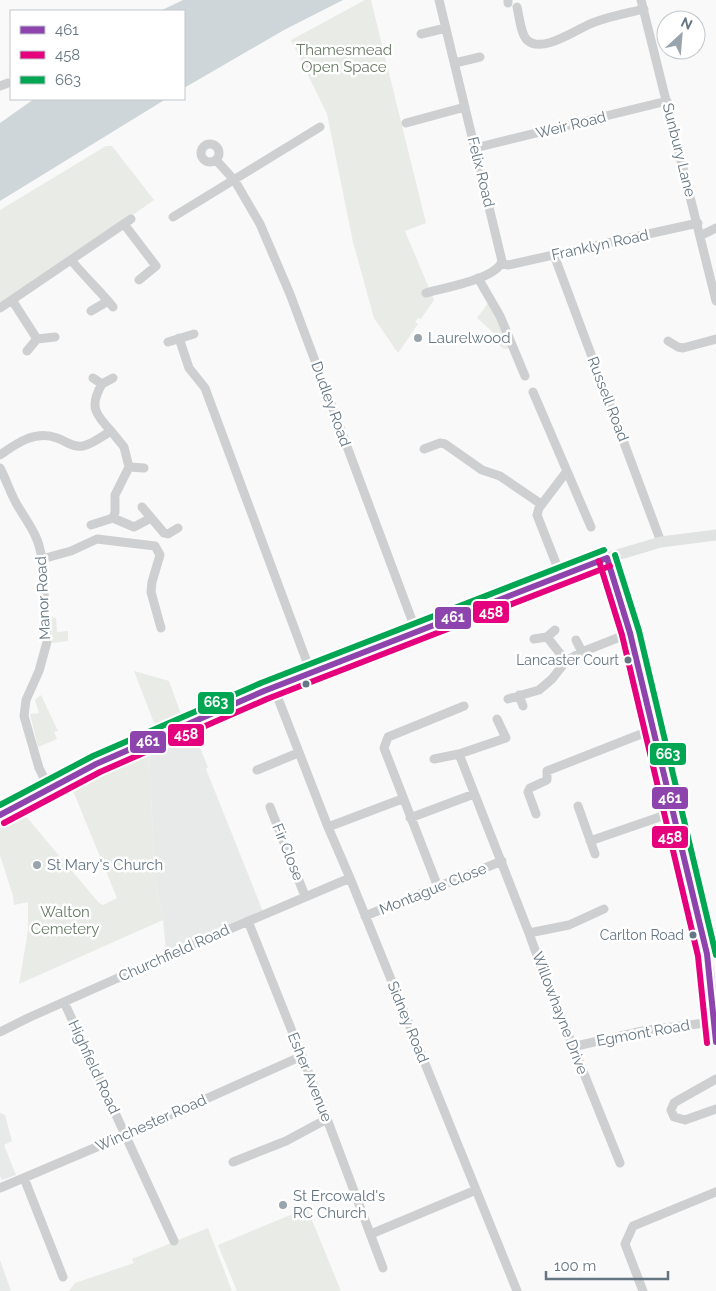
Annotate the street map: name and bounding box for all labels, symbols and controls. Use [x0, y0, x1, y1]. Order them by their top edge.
legend [10, 10, 185, 100]
north arrow [656, 10, 706, 60]
text: N [678, 14, 695, 33]
text: 461 [55, 21, 79, 39]
park label: Thamesmead Open Space [296, 41, 392, 76]
text: 458 [55, 46, 80, 64]
text: 663 [55, 71, 81, 89]
street label: Sunbury Lane [659, 101, 699, 199]
street label: Weir Road [534, 108, 608, 142]
street label: Felix Road [464, 135, 498, 209]
street label: Franklyn Road [550, 226, 650, 264]
place label: Laurelwood [428, 329, 511, 347]
marker: Laurelwood [412, 332, 424, 344]
street label: Russell Road [584, 354, 632, 444]
street label: Dudley Road [307, 359, 355, 449]
street label: Manor Road [32, 556, 54, 640]
line badge: 458 [472, 600, 510, 624]
text: 458 [479, 604, 503, 620]
line badge: 461 [434, 606, 472, 630]
text: 461 [441, 609, 465, 625]
place label: Lancaster Court [516, 652, 619, 668]
marker: Lancaster Court [623, 655, 633, 665]
unlabelled marker [301, 679, 311, 689]
line badge: 663 [197, 691, 235, 715]
text: 663 [204, 694, 229, 710]
line badge: 458 [167, 723, 205, 747]
text: 458 [174, 726, 198, 742]
line badge: 461 [129, 730, 167, 754]
text: 461 [136, 733, 160, 749]
line badge: 663 [649, 742, 687, 766]
text: 663 [656, 746, 681, 762]
line badge: 461 [651, 786, 689, 810]
text: 461 [658, 790, 682, 806]
street label: Fir Close [268, 821, 308, 883]
line badge: 458 [651, 825, 689, 849]
text: 458 [658, 829, 682, 845]
place label: St Mary's Church [47, 856, 163, 874]
marker: St Mary's Church [31, 859, 43, 871]
street label: Montague Close [377, 859, 489, 919]
park label: Walton Cemetery [31, 903, 99, 938]
street label: Churchfield Road [116, 920, 232, 986]
place label: Carlton Road [600, 927, 684, 943]
marker: Carlton Road [688, 930, 698, 940]
street label: Willowhayne Drive [528, 949, 592, 1077]
street label: Sidney Road [383, 978, 433, 1066]
street label: Egmont Road [595, 1016, 691, 1050]
street label: Highfield Road [64, 1017, 124, 1117]
street label: Esher Avenue [284, 1030, 336, 1125]
street label: Winchester Road [93, 1091, 209, 1155]
place label: St Ercowald's RC Church [293, 1187, 385, 1222]
marker: St Ercowald's RC Church [277, 1199, 289, 1211]
scale bar [546, 1248, 668, 1280]
text: 100 m [554, 1257, 596, 1275]

